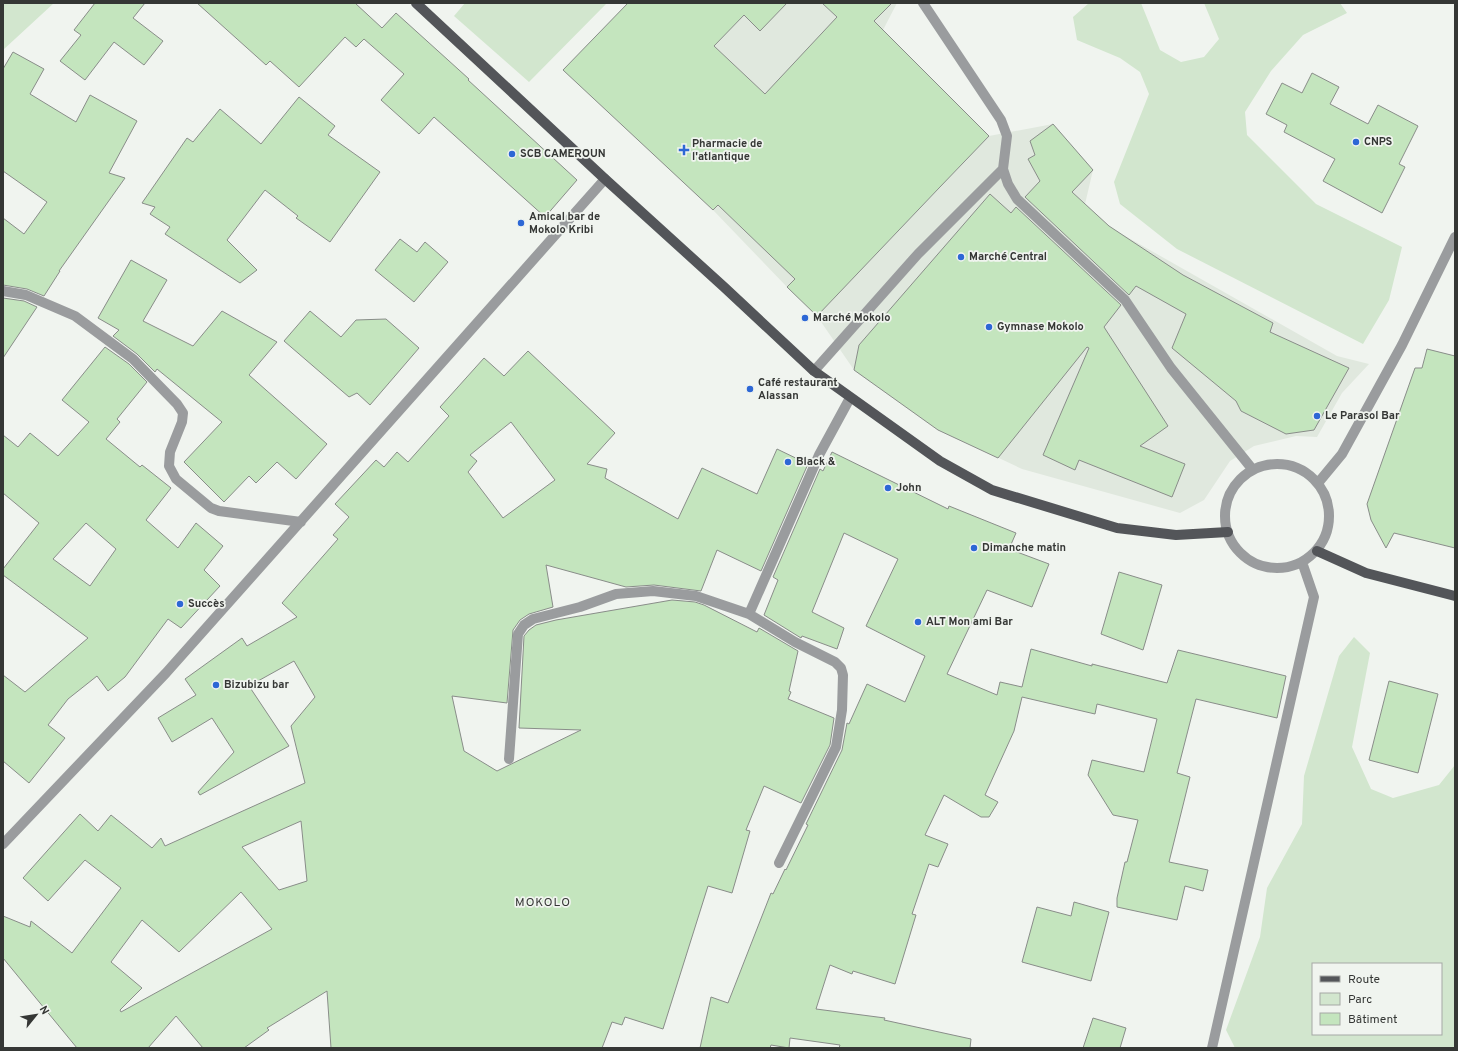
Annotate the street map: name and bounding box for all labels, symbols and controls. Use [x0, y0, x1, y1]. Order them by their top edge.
place label: CNPS [1364, 135, 1393, 149]
place label: Pharmacie de l'atlantique [692, 137, 762, 164]
marker: CNPS [1351, 137, 1361, 147]
marker: Pharmacie de l'atlantique [679, 145, 689, 155]
place label: SCB CAMEROUN [520, 147, 606, 161]
marker: SCB CAMEROUN [507, 149, 517, 159]
place label: Amical bar de Mokolo Kribi [529, 210, 600, 237]
marker: Amical bar de Mokolo Kribi [516, 218, 526, 228]
place label: Marché Central [969, 250, 1047, 264]
marker: Marché Central [956, 252, 966, 262]
place label: Marché Mokolo [813, 311, 891, 325]
marker: Marché Mokolo [800, 313, 810, 323]
place label: Gymnase Mokolo [997, 320, 1084, 334]
marker: Gymnase Mokolo [984, 322, 994, 332]
place label: Café restaurant Alassan [758, 376, 838, 403]
marker: Café restaurant Alassan [745, 384, 755, 394]
place label: Le Parasol Bar [1325, 409, 1400, 423]
marker: Le Parasol Bar [1312, 411, 1322, 421]
place label: Black & [796, 455, 836, 469]
marker: Black & [783, 457, 793, 467]
place label: John [896, 481, 921, 495]
marker: John [883, 483, 893, 493]
place label: Dimanche matin [982, 541, 1066, 555]
marker: Dimanche matin [969, 543, 979, 553]
place label: Succès [188, 597, 225, 611]
marker: Succès [175, 599, 185, 609]
place label: ALT Mon ami Bar [926, 615, 1013, 629]
marker: ALT Mon ami Bar [913, 617, 923, 627]
place label: Bizubizu bar [224, 678, 289, 692]
marker: Bizubizu bar [211, 680, 221, 690]
district label: MOKOLO [515, 895, 571, 911]
legend [1312, 963, 1442, 1035]
text: Route [1348, 972, 1380, 988]
text: Parc [1348, 992, 1372, 1008]
north arrow [16, 995, 56, 1035]
text: N [36, 1004, 52, 1017]
text: Bâtiment [1348, 1012, 1398, 1028]

